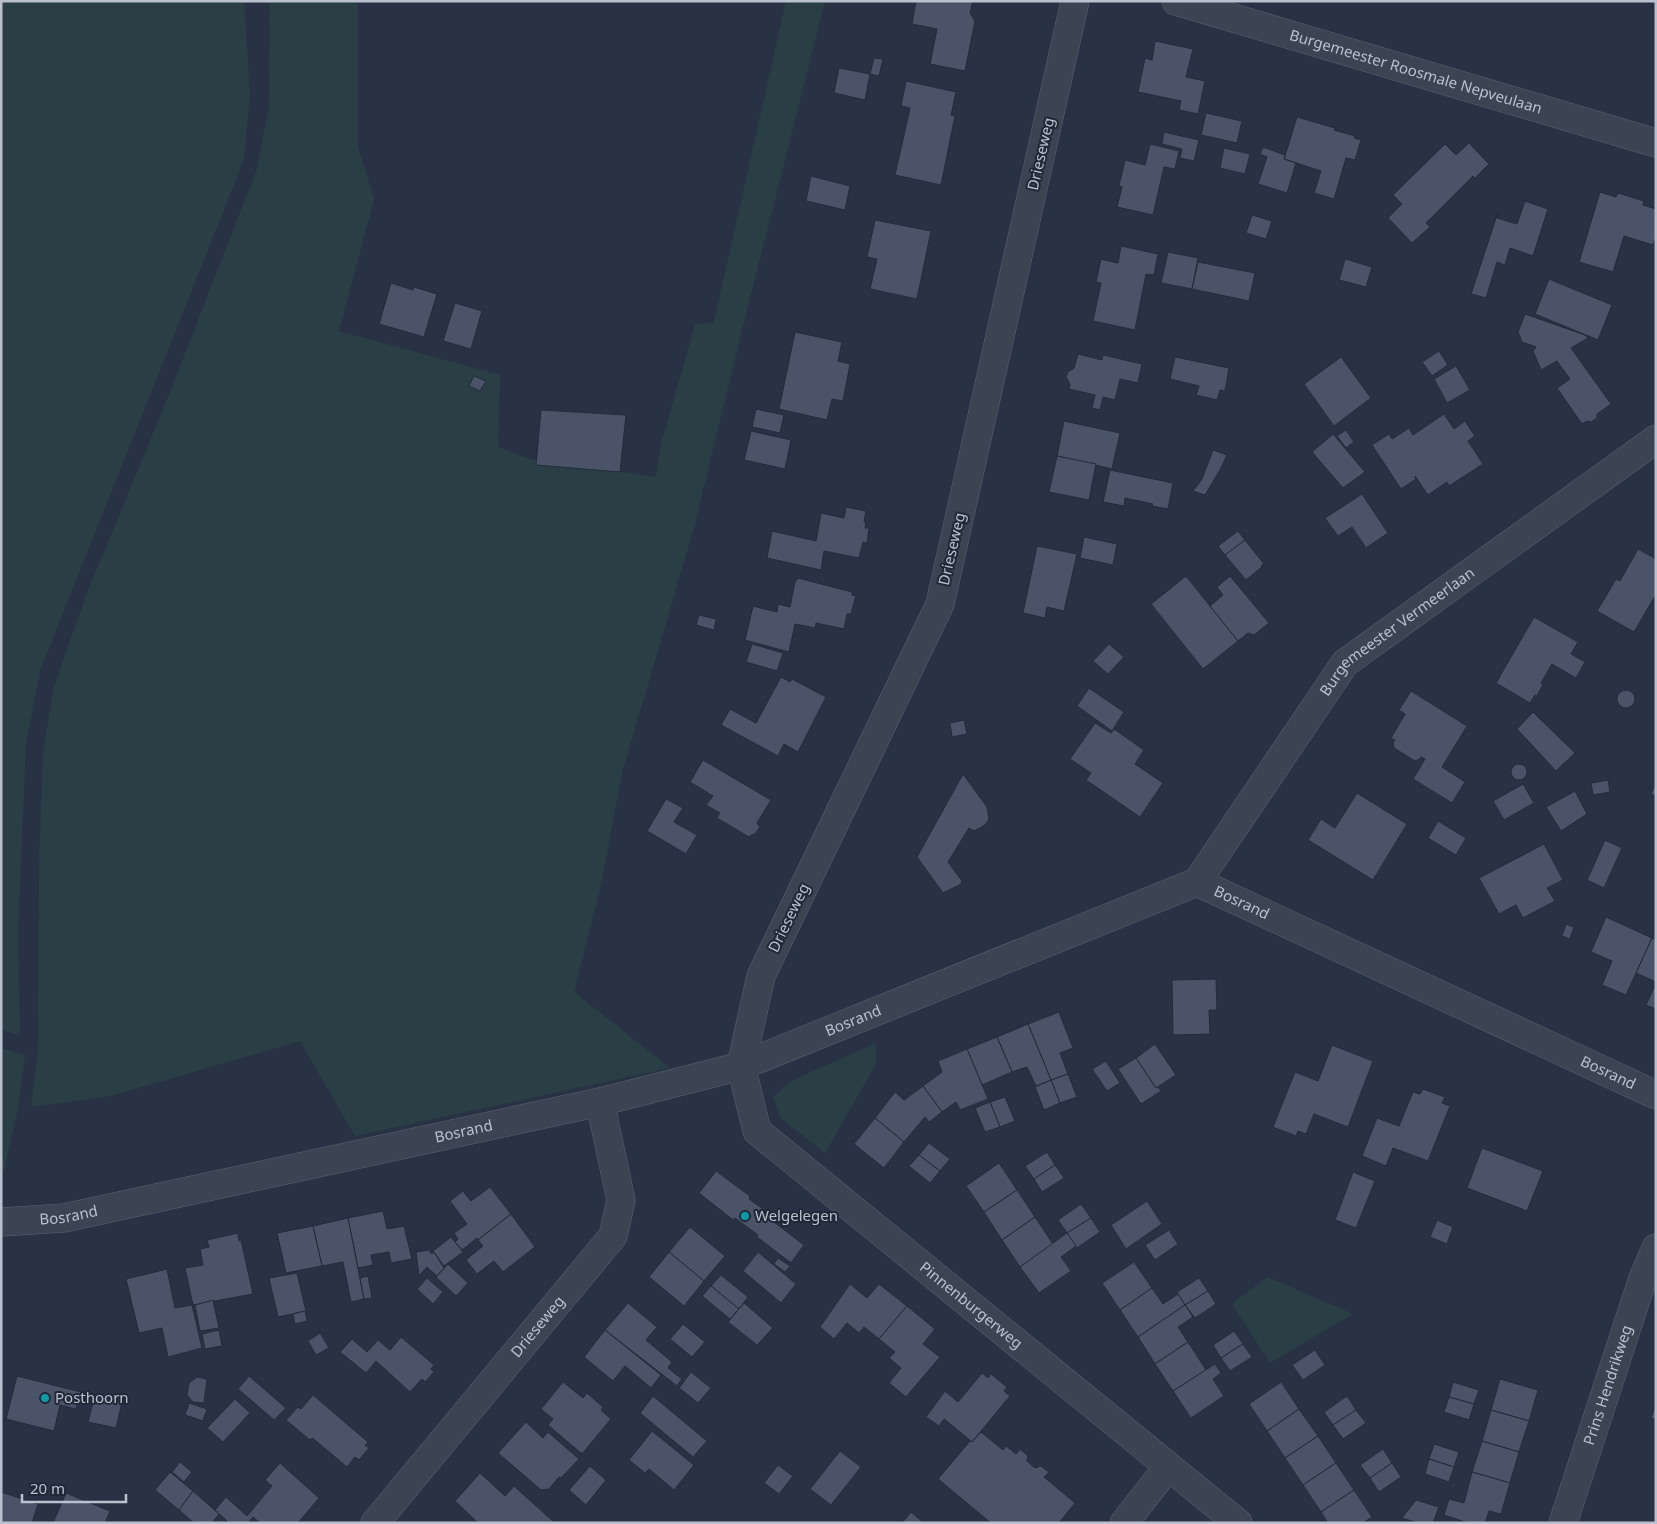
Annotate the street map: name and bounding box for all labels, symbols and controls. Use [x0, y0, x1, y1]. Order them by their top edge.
street label: Burgemeester Roosmale Nepveulaan [1287, 24, 1545, 118]
street label: Drieseweg [1022, 115, 1058, 192]
street label: Drieseweg [933, 510, 969, 587]
street label: Burgemeester Vermeerlaan [1315, 562, 1478, 700]
street label: Drieseweg [763, 880, 813, 955]
street label: Bosrand [1211, 880, 1273, 923]
street label: Bosrand [822, 1000, 884, 1040]
street label: Bosrand [1578, 1050, 1639, 1093]
street label: Bosrand [433, 1115, 494, 1147]
street label: Bosrand [39, 1200, 99, 1229]
place label: Welgelegen [755, 1205, 838, 1225]
marker: Welgelegen [739, 1210, 751, 1222]
street label: Pinnenburgerweg [916, 1257, 1027, 1353]
street label: Drieseweg [506, 1291, 568, 1361]
street label: Prins Hendrikweg [1578, 1322, 1636, 1447]
place label: Posthoorn [55, 1387, 129, 1407]
marker: Posthoorn [39, 1392, 51, 1404]
scale bar [22, 1472, 126, 1504]
text: 20 m [30, 1478, 65, 1498]

